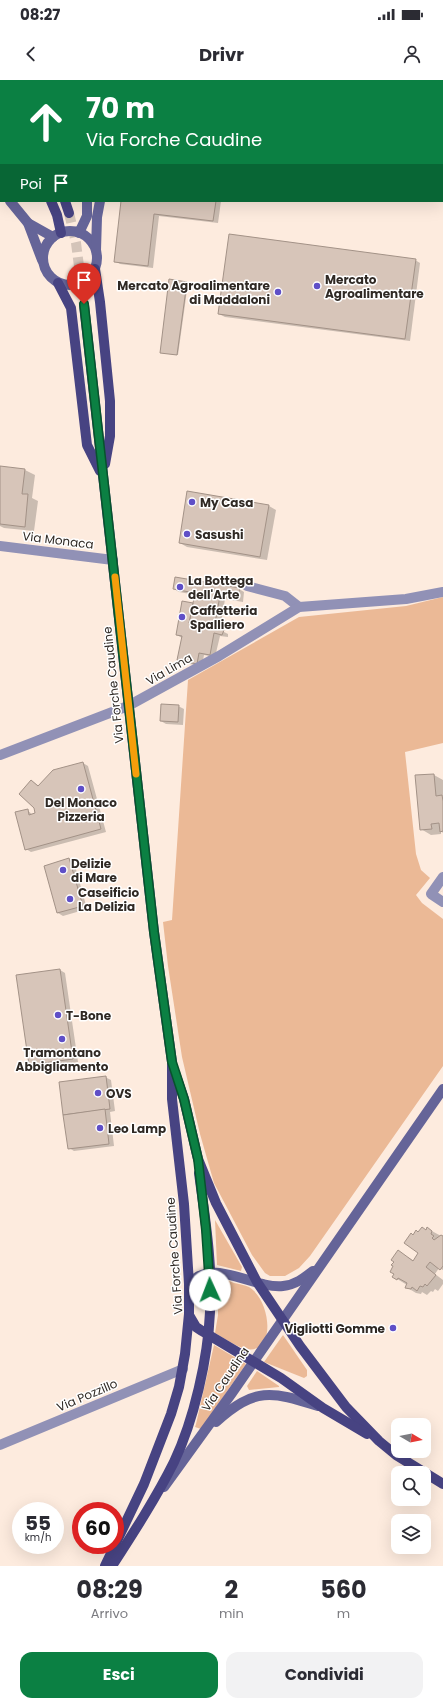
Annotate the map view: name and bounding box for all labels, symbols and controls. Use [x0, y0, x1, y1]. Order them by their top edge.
text: 08:27 [20, 4, 60, 25]
text: Drivr [199, 42, 244, 67]
icon: back [20, 43, 42, 65]
icon: person [401, 43, 423, 65]
text: 70 m [86, 89, 155, 128]
icon: ahead [20, 96, 72, 148]
text: Via Forche Caudine [86, 127, 262, 152]
icon: arrive [50, 172, 72, 194]
text: Poi [20, 173, 42, 194]
pin [67, 263, 101, 304]
icon: arrive [73, 269, 95, 291]
place label: Mercato Agroalimentare [325, 271, 424, 302]
place label: Mercato Agroalimentare di Maddaloni [117, 277, 271, 308]
marker: Mercato Agroalimentare [312, 281, 322, 291]
marker: Mercato Agroalimentare di Maddaloni [273, 287, 283, 297]
place label: My Casa [200, 494, 253, 511]
marker: My Casa [187, 497, 197, 507]
place label: Sasushi [195, 526, 244, 543]
street label: Via Monaca [21, 527, 95, 553]
marker: Sasushi [182, 529, 192, 539]
place label: La Bottega dell'Arte [188, 572, 253, 603]
marker: La Bottega dell'Arte [175, 582, 185, 592]
place label: Caffetteria Spalliero [190, 602, 257, 633]
marker: Caffetteria Spalliero [177, 612, 187, 622]
street label: Via Forche Caudine [98, 626, 128, 744]
street label: Via Lima [143, 649, 195, 689]
marker: Del Monaco Pizzeria [76, 784, 86, 794]
place label: Del Monaco Pizzeria [45, 794, 117, 825]
place label: Delizie di Mare [71, 855, 118, 886]
marker: Delizie di Mare [58, 865, 68, 875]
place label: Caseificio La Delizia [78, 884, 140, 915]
marker: Caseificio La Delizia [65, 894, 75, 904]
place label: T-Bone [66, 1007, 112, 1024]
marker: T-Bone [53, 1010, 63, 1020]
marker: Tramontano Abbigliamento [57, 1034, 67, 1044]
place label: Tramontano Abbigliamento [16, 1044, 109, 1075]
place label: OVS [106, 1085, 132, 1102]
marker: OVS [93, 1088, 103, 1098]
place label: Leo Lamp [108, 1120, 166, 1137]
marker: Leo Lamp [95, 1123, 105, 1133]
street label: Via Forche Caudine [161, 1197, 187, 1315]
position arrow [189, 1269, 231, 1311]
place label: Vigliotti Gomme [284, 1320, 386, 1337]
marker: Vigliotti Gomme [388, 1323, 398, 1333]
street label: Via Caudina [197, 1343, 253, 1415]
street label: Via Pozzillo [54, 1374, 120, 1415]
north arrow [391, 1418, 431, 1458]
map controls [391, 1418, 431, 1554]
button: search [391, 1466, 431, 1506]
speed limit sign: 60 [72, 1502, 124, 1554]
text: 55 [25, 1509, 51, 1537]
button: layers [391, 1514, 431, 1554]
text: km/h [25, 1530, 51, 1545]
text: 08:29 [76, 1573, 143, 1606]
text: 2 [225, 1573, 238, 1606]
text: 560 [320, 1573, 367, 1606]
text: Arrivo [91, 1604, 128, 1623]
text: min [219, 1604, 244, 1623]
text: m [337, 1604, 350, 1623]
button: Esci [20, 1652, 218, 1698]
button: Condividi [226, 1652, 423, 1698]

